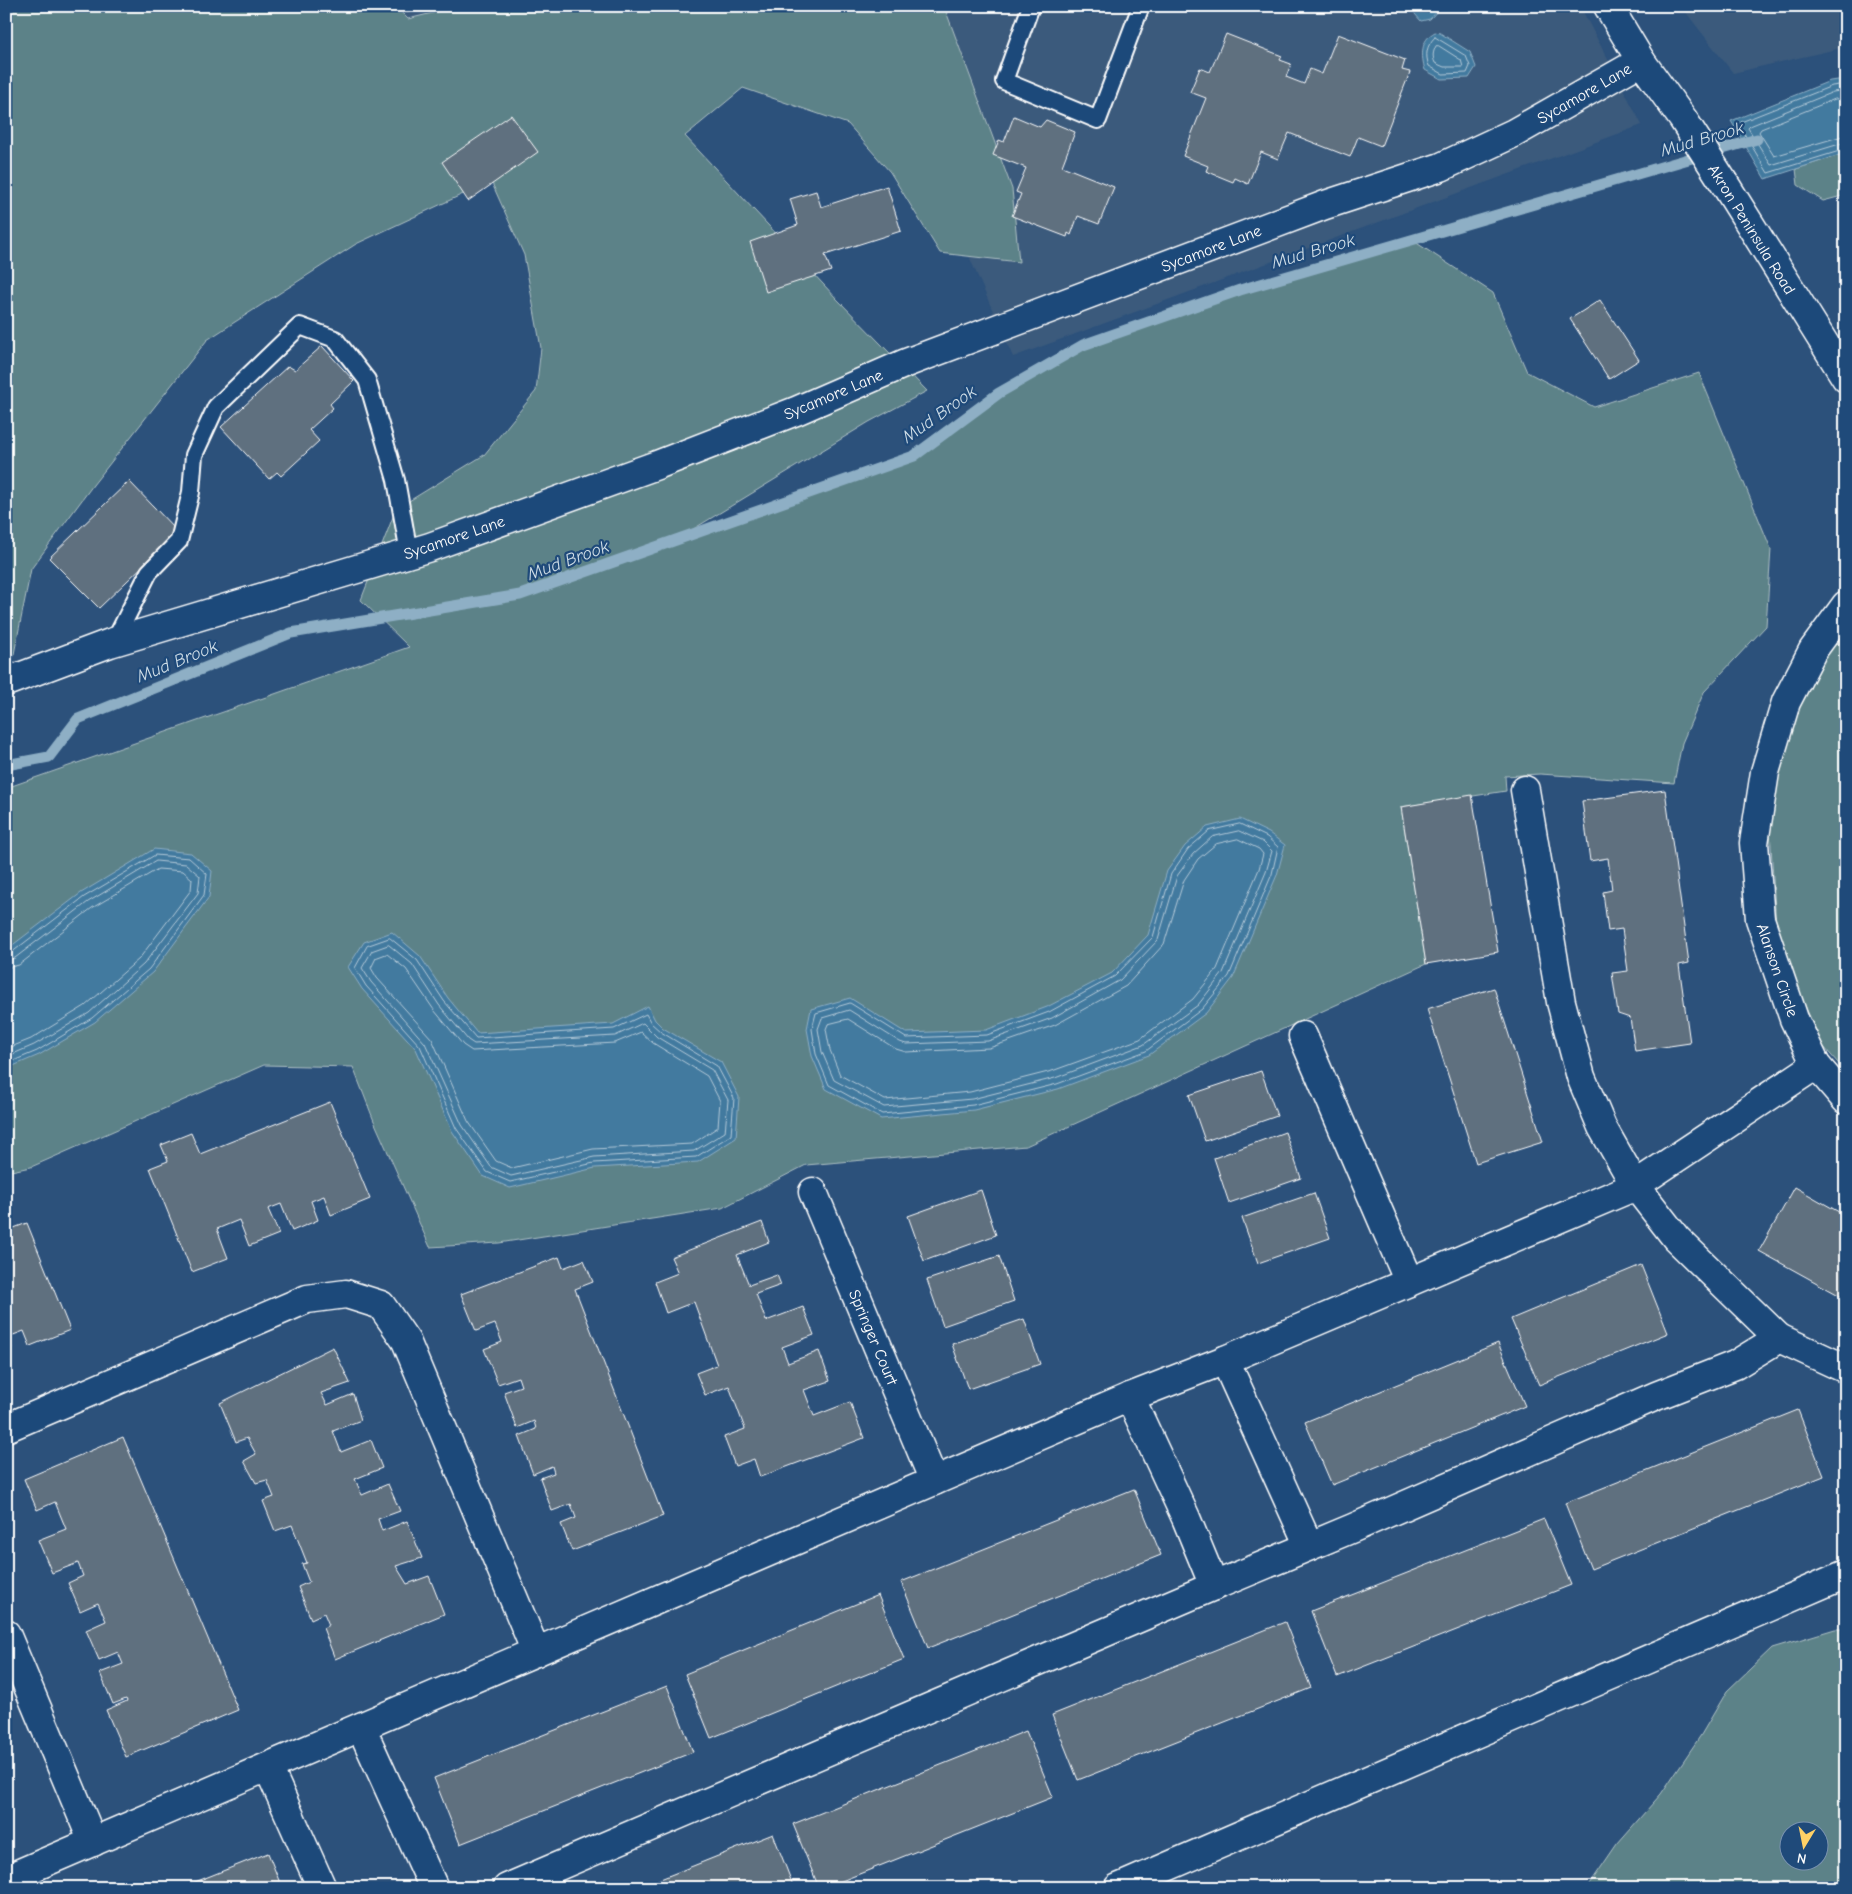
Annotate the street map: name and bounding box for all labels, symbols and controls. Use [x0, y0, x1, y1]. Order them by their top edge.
street label: Sycamore Lane [1534, 60, 1635, 128]
water label: Mud Brook [1657, 118, 1746, 162]
street label: Akron Peninsula Road [1704, 161, 1798, 298]
street label: Sycamore Lane [1159, 222, 1264, 276]
water label: Mud Brook [1268, 230, 1357, 274]
street label: Sycamore Lane [781, 366, 886, 424]
water label: Mud Brook [897, 381, 981, 448]
street label: Sycamore Lane [401, 512, 507, 564]
water label: Mud Brook [523, 536, 612, 585]
water label: Mud Brook [133, 636, 221, 688]
street label: Alanson Circle [1753, 921, 1801, 1019]
street label: Springer Court [845, 1287, 901, 1388]
north arrow [1780, 1822, 1830, 1872]
text: N [1796, 1849, 1808, 1867]

